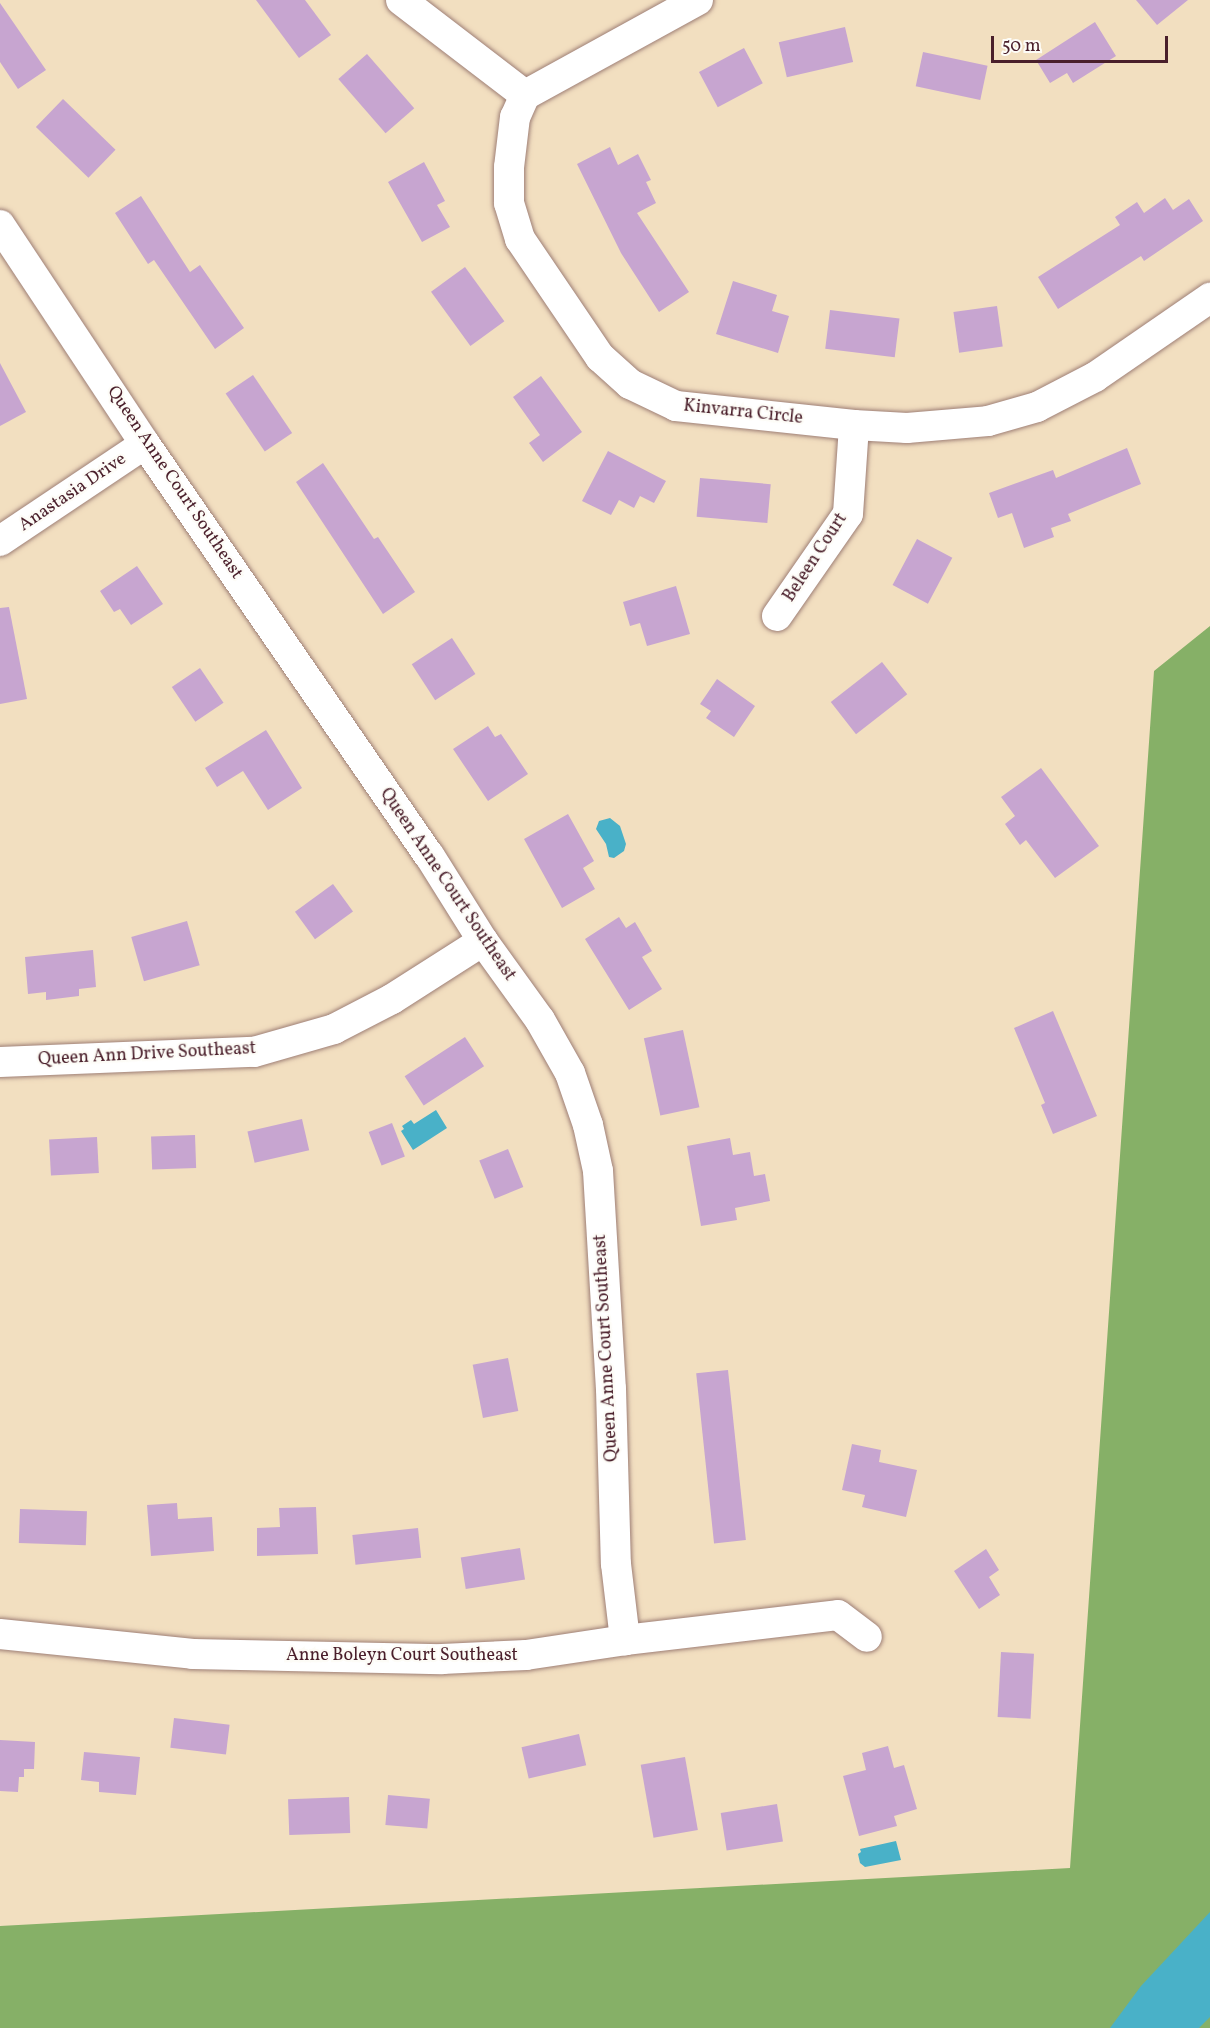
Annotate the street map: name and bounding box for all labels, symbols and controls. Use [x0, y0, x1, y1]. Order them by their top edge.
scale bar [994, 24, 1171, 62]
text: 50 m [1002, 34, 1041, 59]
street label: Queen Anne Court Southeast [101, 382, 247, 584]
street label: Kinvarra Circle [682, 396, 804, 430]
street label: Anastasia Drive [15, 449, 131, 537]
street label: Beleen Court [779, 509, 853, 607]
street label: Queen Anne Court Southeast [374, 784, 520, 986]
street label: Queen Ann Drive Southeast [37, 1039, 257, 1071]
street label: Queen Anne Court Southeast [590, 1233, 624, 1463]
street label: Anne Boleyn Court Southeast [286, 1645, 518, 1667]

